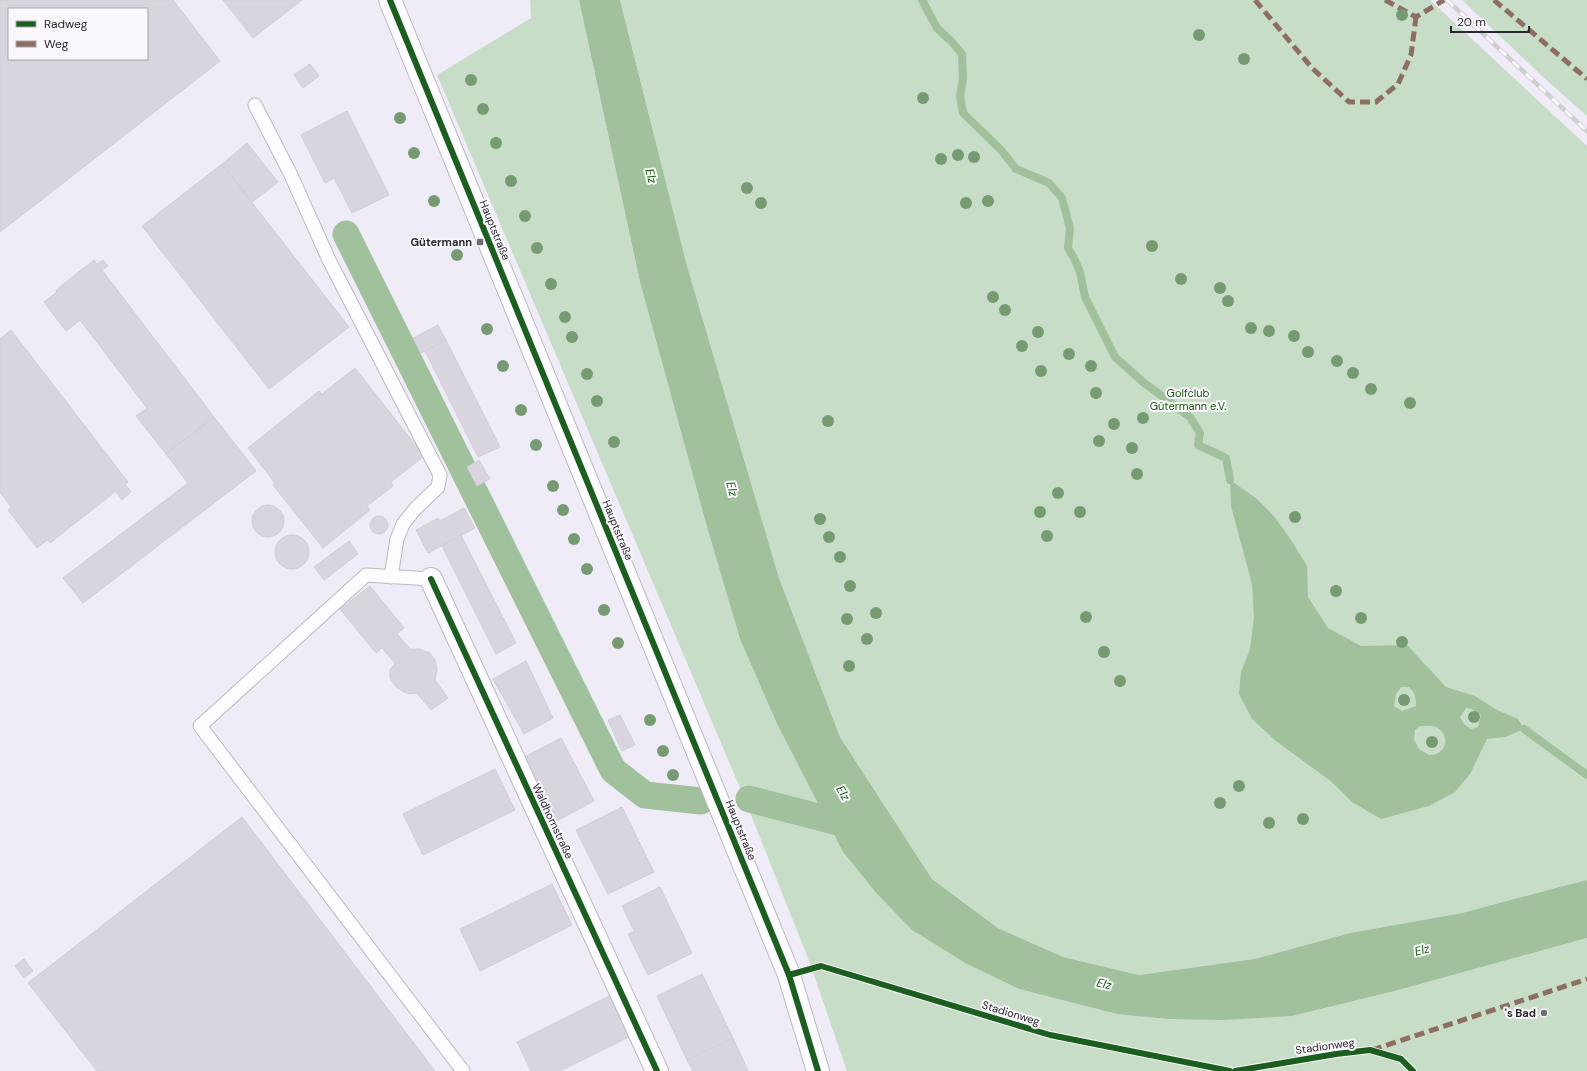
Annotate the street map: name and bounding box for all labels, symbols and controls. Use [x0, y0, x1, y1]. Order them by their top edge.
legend [8, 8, 148, 60]
scale bar [1451, 8, 1529, 34]
text: 20 m [1457, 14, 1486, 30]
text: Radweg [44, 16, 88, 32]
text: Weg [44, 36, 69, 52]
water label: Elz [641, 167, 661, 186]
street label: Hauptstraße [477, 198, 513, 262]
place label: Gütermann [411, 235, 472, 249]
marker: Gütermann [475, 237, 485, 247]
park label: Golfclub Gütermann e.V. [1150, 386, 1226, 413]
water label: Elz [722, 480, 742, 499]
street label: Hauptstraße [600, 498, 636, 562]
street label: Waldhornstraße [529, 781, 577, 861]
water label: Elz [832, 783, 854, 804]
street label: Hauptstraße [723, 798, 759, 862]
water label: Elz [1413, 940, 1432, 960]
water label: Elz [1095, 975, 1113, 994]
street label: Stadionweg [980, 998, 1042, 1028]
place label: 's Bad [1505, 1006, 1536, 1020]
marker: 's Bad [1539, 1008, 1549, 1018]
street label: Stadionweg [1295, 1035, 1355, 1057]

